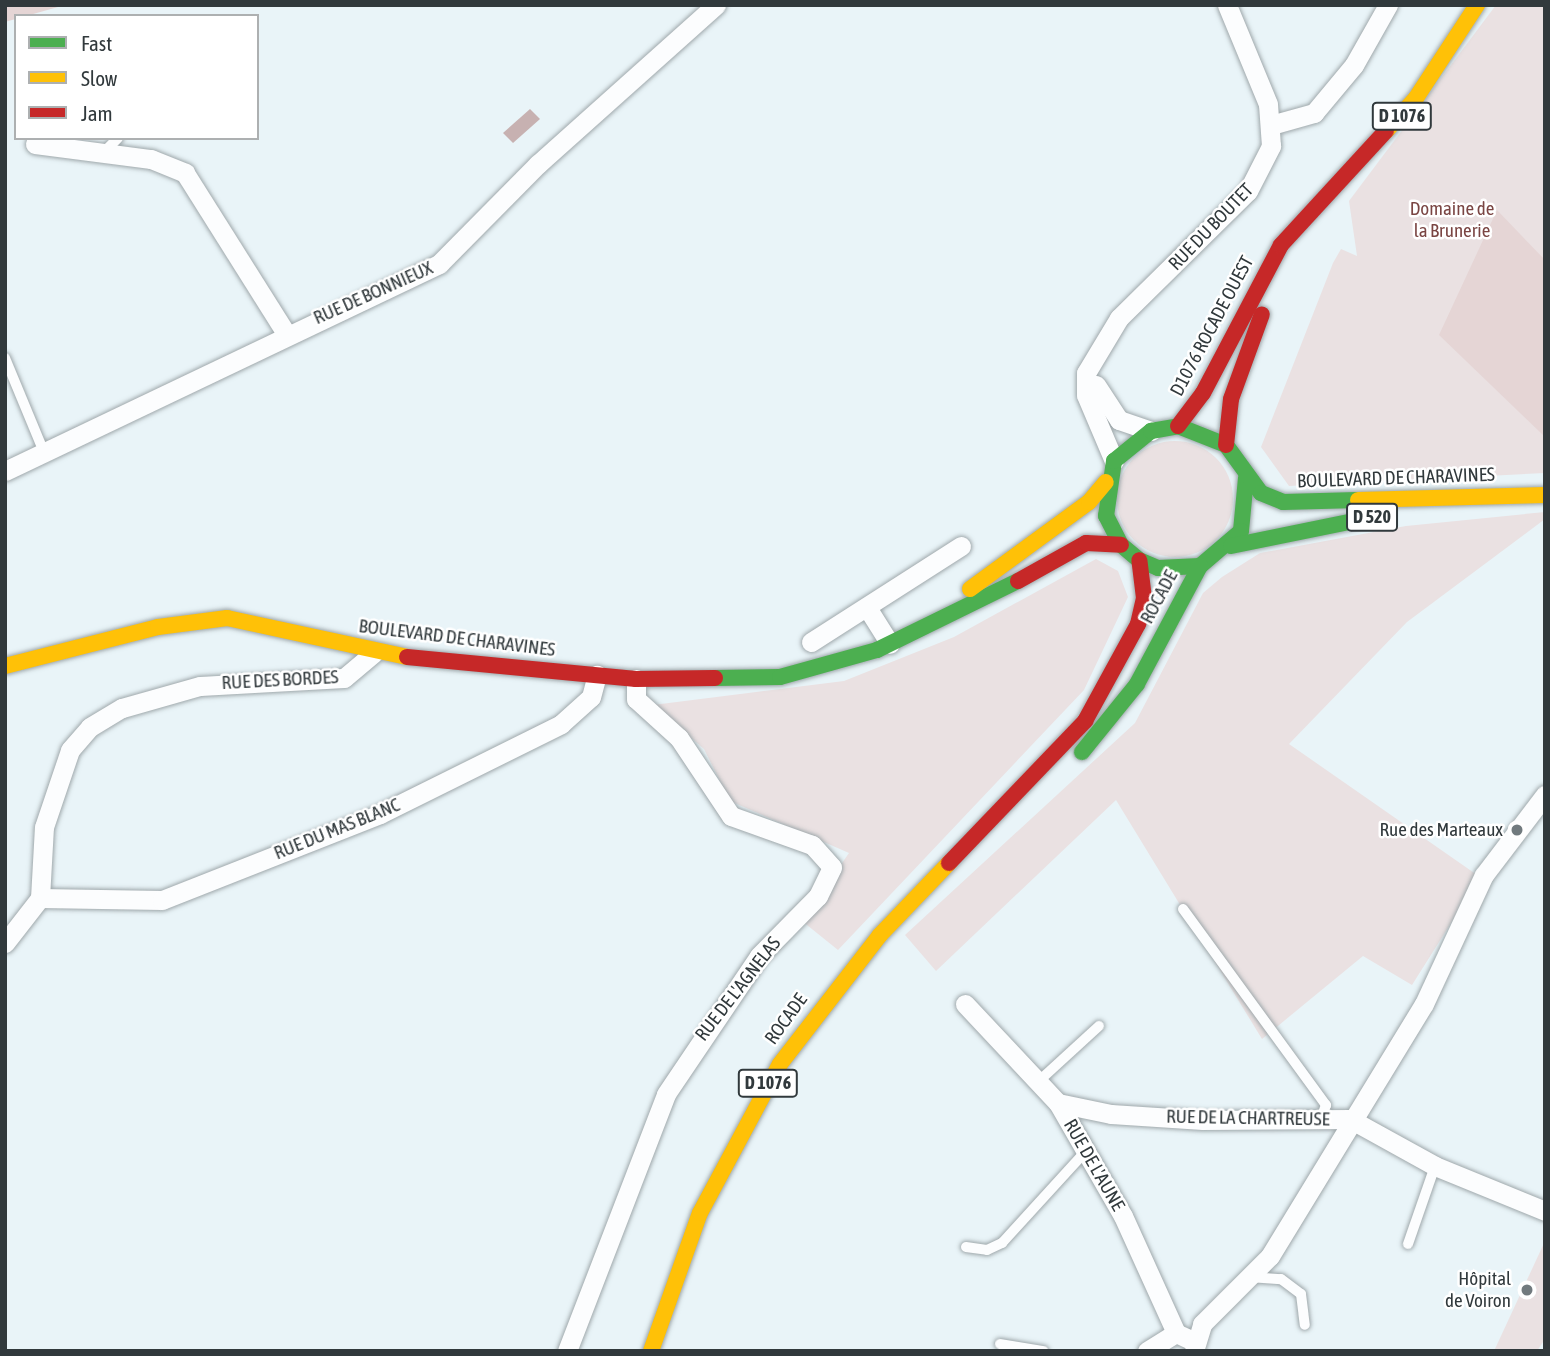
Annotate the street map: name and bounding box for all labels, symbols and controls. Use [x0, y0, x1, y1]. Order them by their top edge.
legend [14, 14, 259, 140]
text: Fast [81, 31, 112, 55]
text: Slow [81, 66, 117, 90]
text: Jam [81, 101, 113, 125]
road number: D 1076 [1370, 102, 1434, 131]
street label: RUE DU BOUTET [1164, 179, 1258, 275]
park label: Domaine de la Brunerie [1410, 198, 1494, 242]
street label: D1076 ROCADE OUEST [1165, 252, 1259, 400]
street label: RUE DE BONNIEUX [310, 257, 436, 329]
street label: BOULEVARD DE CHARAVINES [1297, 463, 1495, 493]
road number: D 520 [1346, 503, 1398, 532]
street label: ROCADE [1136, 566, 1182, 628]
street label: BOULEVARD DE CHARAVINES [357, 615, 557, 661]
street label: RUE DES BORDES [221, 666, 339, 694]
street label: RUE DU MAS BLANC [271, 793, 403, 865]
place label: Rue des Marteaux [1380, 819, 1503, 841]
marker: Rue des Marteaux [1509, 822, 1525, 838]
street label: RUE DE L'AGNELAS [690, 932, 786, 1046]
street label: ROCADE [760, 989, 812, 1049]
road number: D 1076 [736, 1068, 800, 1098]
street label: RUE DE LA CHARTREUSE [1166, 1105, 1330, 1131]
street label: RUE DE L'AUNE [1059, 1115, 1129, 1215]
place label: Hôpital de Voiron [1445, 1268, 1511, 1312]
marker: Hôpital de Voiron [1517, 1280, 1537, 1300]

